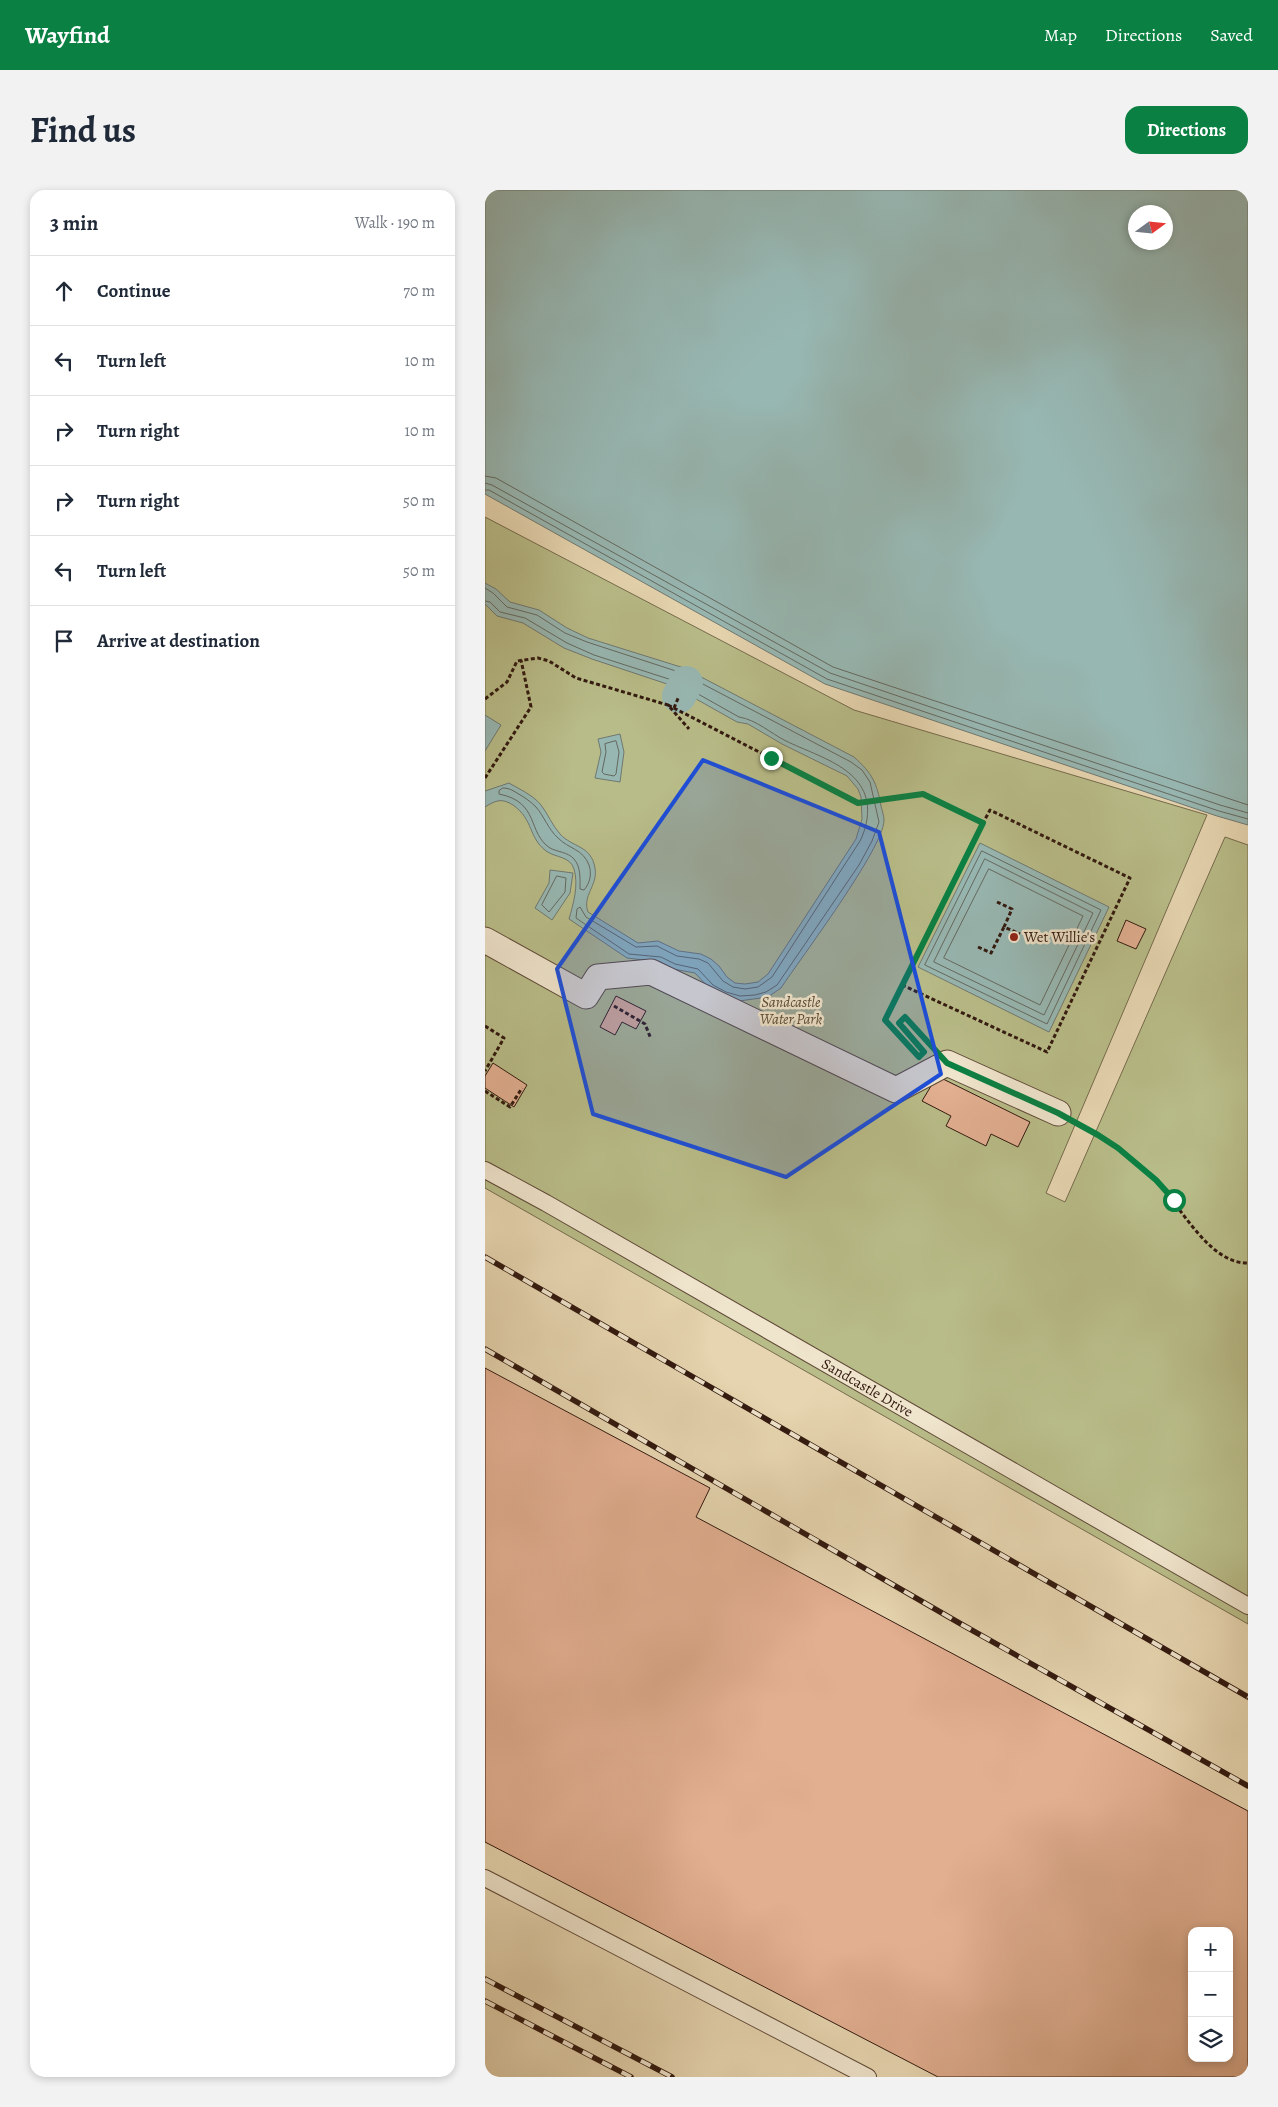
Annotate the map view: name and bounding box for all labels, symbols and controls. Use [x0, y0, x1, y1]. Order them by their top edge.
text: Wayfind [25, 19, 110, 51]
text: Map [1044, 23, 1077, 47]
text: Directions [1105, 23, 1182, 47]
text: Saved [1210, 23, 1253, 47]
text: Find us [30, 106, 136, 154]
button: Directions [1125, 106, 1248, 154]
north arrow [1128, 205, 1173, 250]
text: 3 min [50, 209, 98, 237]
text: Walk · 190 m [355, 212, 435, 234]
icon: ahead [50, 277, 78, 305]
text: Continue [97, 278, 171, 304]
text: 70 m [403, 280, 435, 302]
icon: left [50, 347, 78, 375]
text: Turn left [97, 348, 166, 374]
text: 10 m [405, 350, 435, 372]
icon: right [50, 417, 78, 445]
text: Turn right [97, 418, 179, 444]
text: 10 m [405, 420, 435, 442]
icon: right [50, 487, 78, 515]
text: Turn right [97, 488, 179, 514]
text: 50 m [403, 490, 435, 512]
icon: left [50, 557, 78, 585]
text: Turn left [97, 558, 166, 584]
text: 50 m [403, 560, 435, 582]
icon: arrive [50, 627, 78, 655]
text: Arrive at destination [97, 628, 260, 654]
route end [760, 747, 783, 770]
place label: Wet Willie's [1023, 927, 1095, 947]
marker: Wet Willie's [1008, 931, 1020, 943]
park label: Sandcastle Water Park [760, 992, 823, 1029]
route start [1163, 1189, 1186, 1212]
street label: Sandcastle Drive [818, 1353, 917, 1422]
map controls [1188, 1927, 1233, 2062]
button: + [1188, 1927, 1233, 1972]
button: − [1188, 1972, 1233, 2017]
button: layers [1188, 2017, 1233, 2062]

